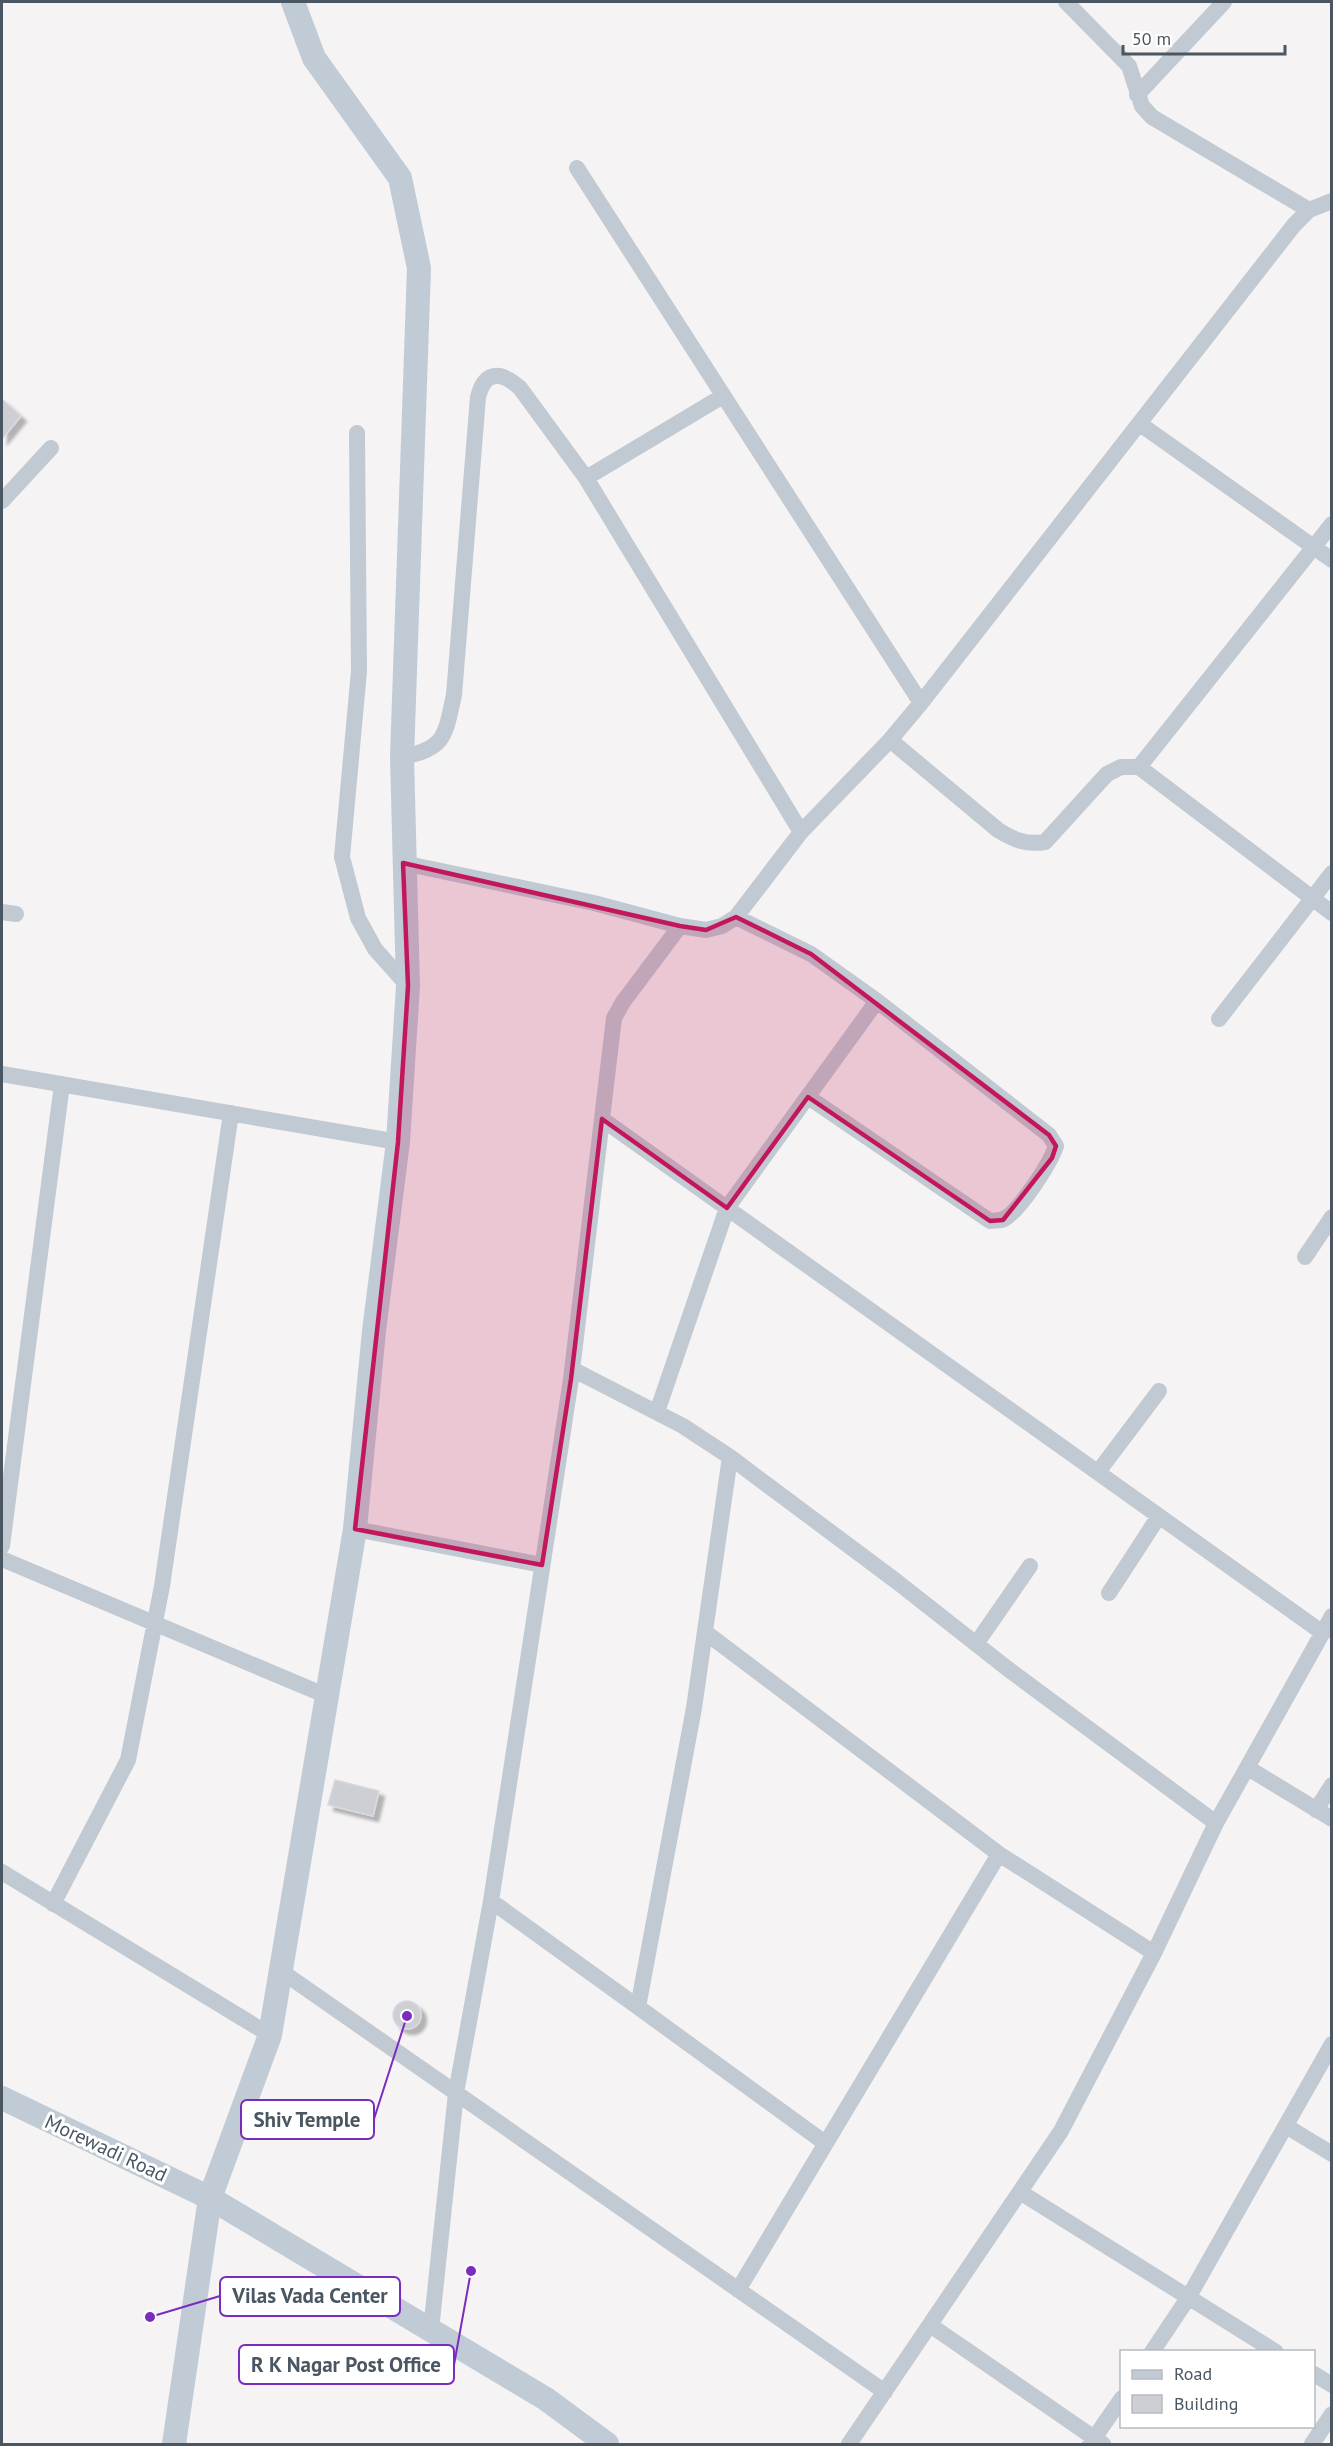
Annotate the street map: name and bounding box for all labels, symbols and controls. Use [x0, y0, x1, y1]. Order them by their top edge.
scale bar [1123, 18, 1285, 56]
text: 50 m [1132, 27, 1171, 50]
callout: Shiv Temple [241, 2100, 374, 2139]
text: Shiv Temple [253, 2106, 361, 2133]
street label: Morewadi Road [41, 2108, 171, 2188]
callout: Vilas Vada Center [220, 2277, 400, 2316]
text: Vilas Vada Center [231, 2282, 388, 2309]
callout: R K Nagar Post Office [239, 2345, 454, 2384]
legend [1120, 2350, 1315, 2428]
text: R K Nagar Post Office [251, 2351, 441, 2378]
text: Road [1174, 2362, 1212, 2385]
text: Building [1174, 2392, 1238, 2415]

